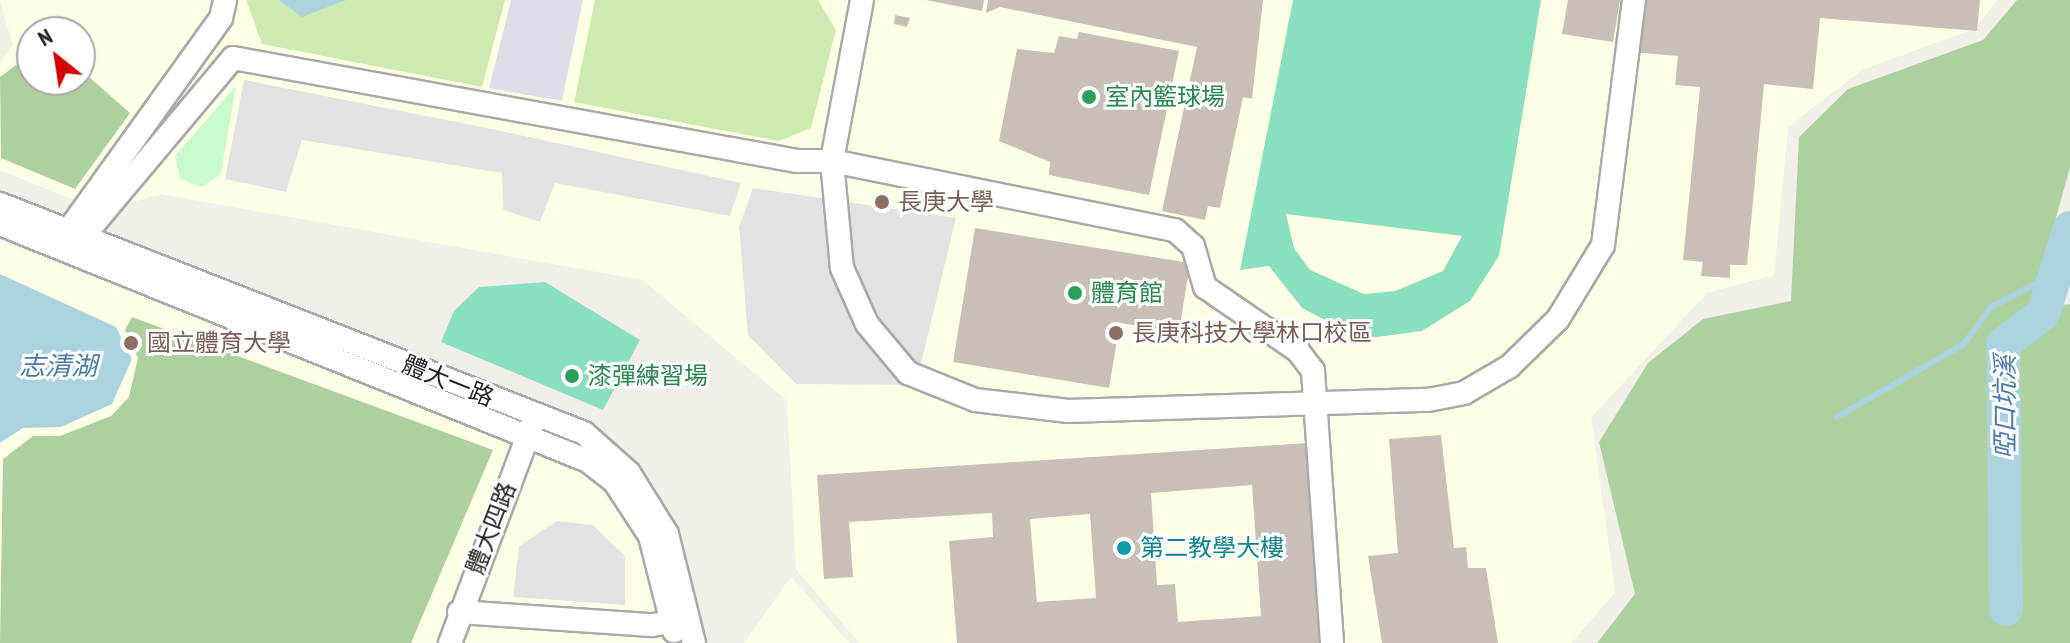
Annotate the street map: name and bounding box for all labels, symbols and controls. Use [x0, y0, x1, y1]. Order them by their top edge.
north arrow [16, 16, 96, 96]
text: N [33, 22, 57, 52]
place label: 室內籃球場 [1105, 83, 1225, 111]
marker: 室內籃球場 [1080, 88, 1098, 106]
place label: 長庚大學 [898, 188, 994, 216]
marker: 長庚大學 [873, 193, 891, 211]
place label: 體育館 [1091, 279, 1163, 307]
marker: 體育館 [1066, 284, 1084, 302]
place label: 長庚科技大學林口校區 [1132, 319, 1372, 347]
marker: 長庚科技大學林口校區 [1107, 324, 1125, 342]
place label: 國立體育大學 [147, 329, 291, 357]
marker: 國立體育大學 [122, 334, 140, 352]
water label: 志清湖 [19, 350, 97, 382]
street label: 體大一路 [398, 350, 498, 412]
water label: 啞口坑溪 [1989, 355, 2021, 459]
place label: 漆彈練習場 [588, 362, 708, 390]
marker: 漆彈練習場 [563, 367, 581, 385]
street label: 體大四路 [460, 478, 522, 578]
place label: 第二教學大樓 [1140, 534, 1284, 562]
marker: 第二教學大樓 [1115, 539, 1133, 557]

